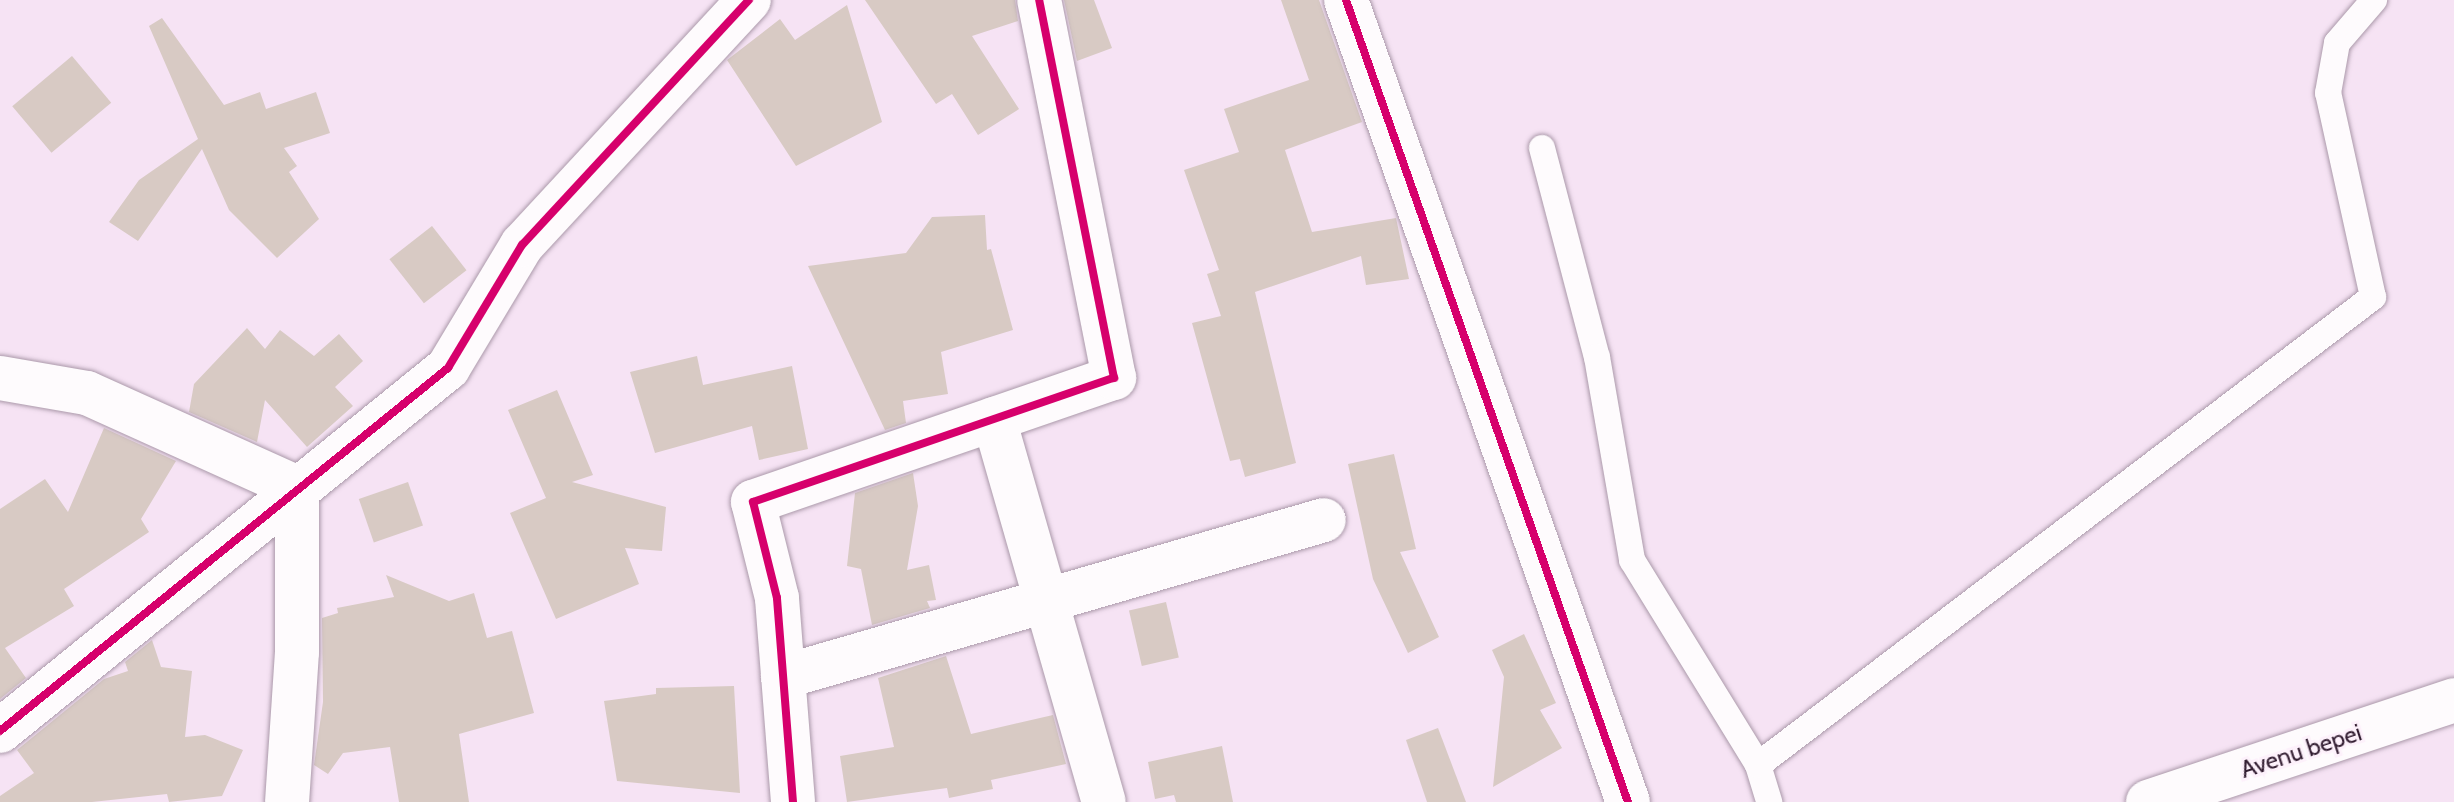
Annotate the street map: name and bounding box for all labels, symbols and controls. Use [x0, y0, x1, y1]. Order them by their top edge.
street label: Avenu bepei [2237, 718, 2365, 784]

